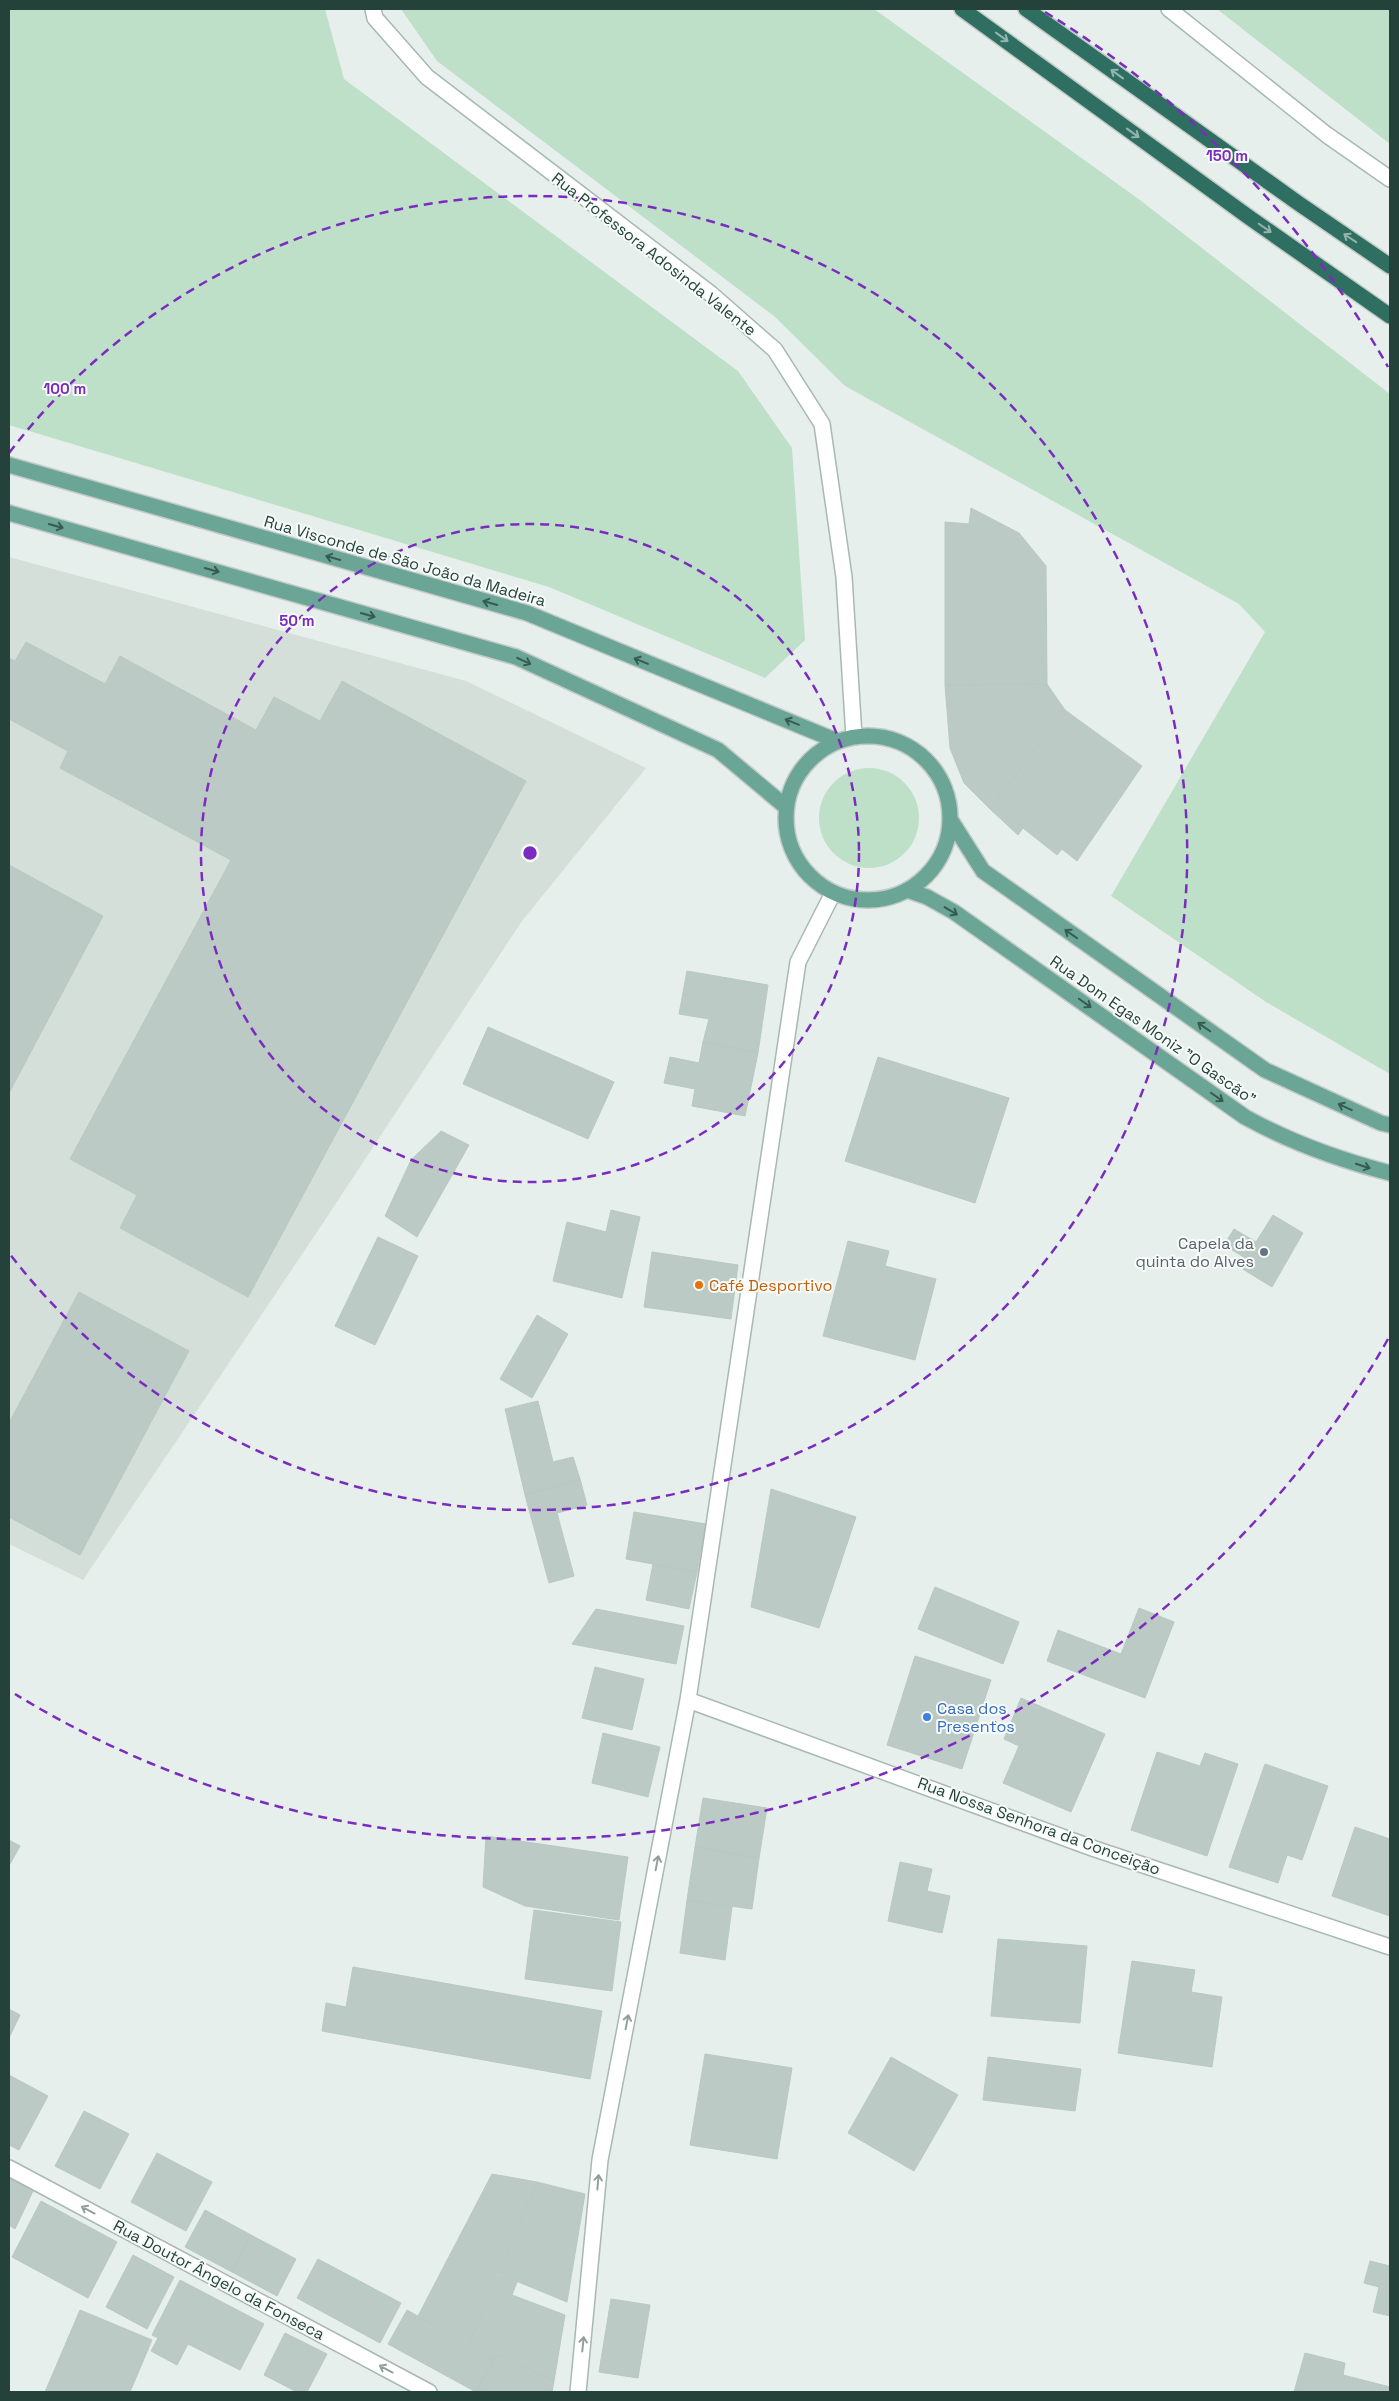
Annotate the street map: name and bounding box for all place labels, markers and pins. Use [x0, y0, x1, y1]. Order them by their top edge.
centre of rings [521, 844, 539, 862]
place label: Capela da quinta do Alves [1135, 1233, 1254, 1272]
marker: Capela da quinta do Alves [1258, 1246, 1270, 1258]
place label: Café Desportivo [709, 1275, 832, 1296]
marker: Café Desportivo [693, 1279, 705, 1291]
place label: Casa dos Presentos [937, 1698, 1015, 1737]
marker: Casa dos Presentos [921, 1711, 933, 1723]

